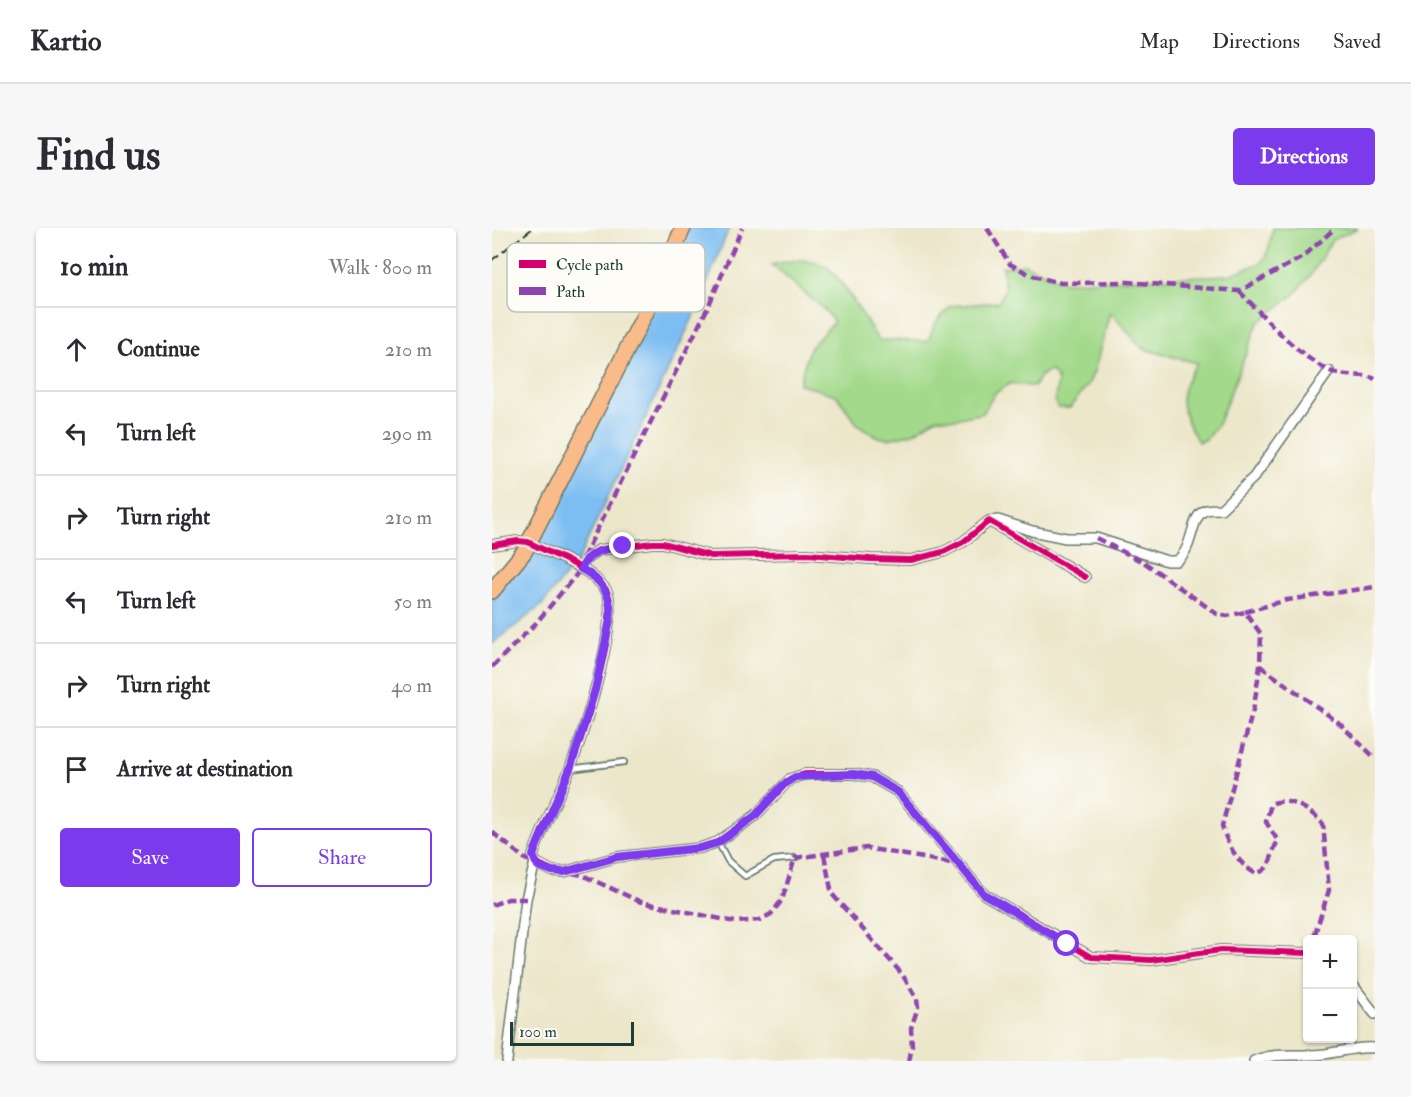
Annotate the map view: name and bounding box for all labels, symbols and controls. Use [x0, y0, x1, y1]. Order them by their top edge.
text: Kartio [30, 24, 101, 59]
text: Map [1139, 28, 1179, 55]
text: Directions [1212, 28, 1300, 55]
text: Saved [1333, 28, 1381, 55]
button: Directions [1233, 128, 1375, 185]
text: Find us [36, 130, 160, 182]
legend [507, 243, 705, 312]
text: 10 min [60, 251, 128, 283]
text: Walk · 800 m [329, 255, 432, 280]
text: Cycle path [556, 255, 624, 276]
text: Path [556, 282, 586, 302]
icon: ahead [60, 333, 93, 366]
text: Continue [117, 335, 200, 363]
text: 210 m [385, 337, 432, 362]
icon: left [60, 417, 93, 450]
text: Turn left [117, 419, 196, 447]
text: 290 m [382, 421, 432, 446]
icon: right [60, 501, 93, 534]
text: Turn right [117, 503, 210, 531]
text: 210 m [385, 505, 432, 530]
route end [609, 532, 635, 558]
icon: left [60, 585, 93, 618]
text: Turn left [117, 587, 196, 615]
text: 50 m [393, 589, 432, 614]
icon: right [60, 669, 93, 702]
text: Turn right [117, 671, 210, 699]
text: 40 m [391, 673, 432, 698]
icon: arrive [60, 753, 93, 786]
text: Arrive at destination [117, 755, 293, 783]
button: Save [60, 828, 240, 887]
button: Share [252, 828, 432, 887]
route start [1053, 930, 1079, 956]
map controls [1303, 935, 1357, 1043]
button: + [1303, 935, 1357, 989]
button: − [1303, 989, 1357, 1043]
scale bar [510, 1019, 634, 1046]
text: 100 m [519, 1022, 557, 1042]

